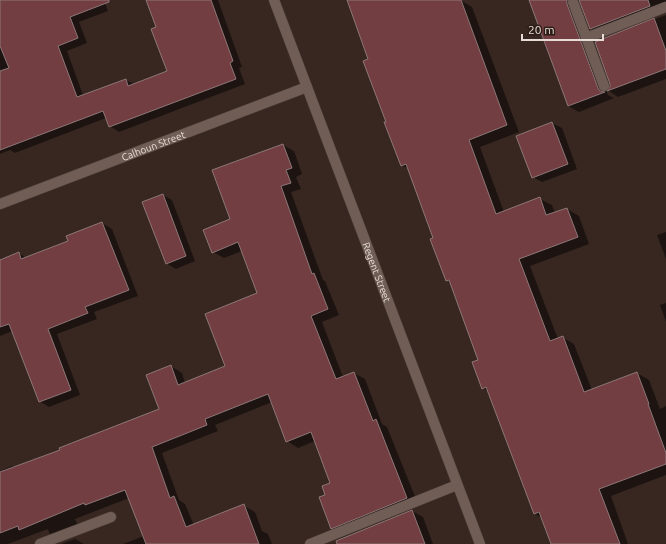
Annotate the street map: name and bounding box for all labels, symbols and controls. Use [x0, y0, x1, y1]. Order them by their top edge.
scale bar [522, 16, 603, 42]
text: 20 m [528, 23, 555, 36]
street label: Calhoun Street [120, 129, 187, 163]
street label: Regent Street [360, 241, 393, 304]

